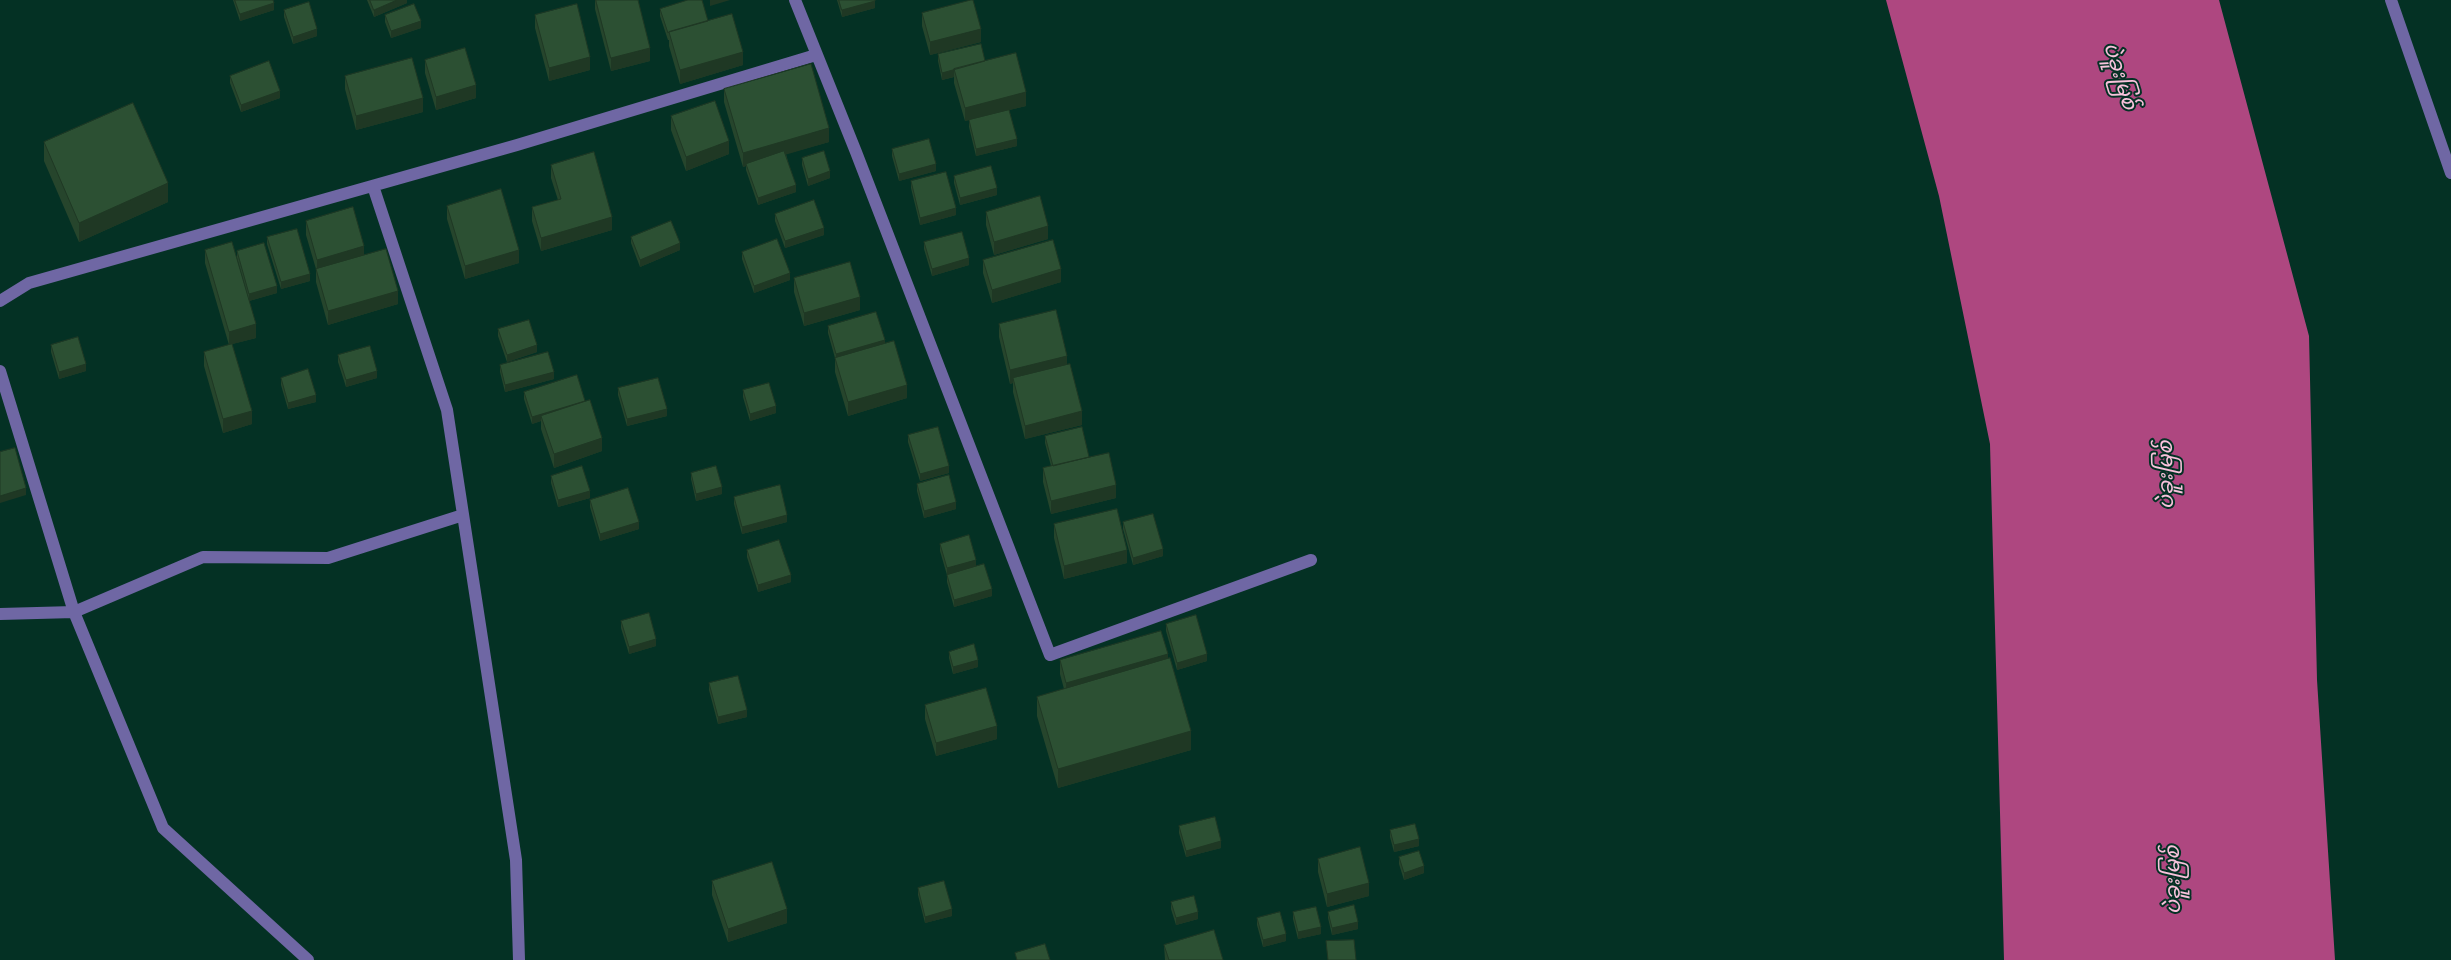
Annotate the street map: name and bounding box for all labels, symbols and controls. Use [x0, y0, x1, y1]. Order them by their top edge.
water label: ပဲခူးမြစ် [2098, 39, 2142, 113]
water label: ပဲခူးမြစ် [2153, 440, 2179, 510]
water label: ပဲခူးမြစ် [2160, 845, 2186, 915]

